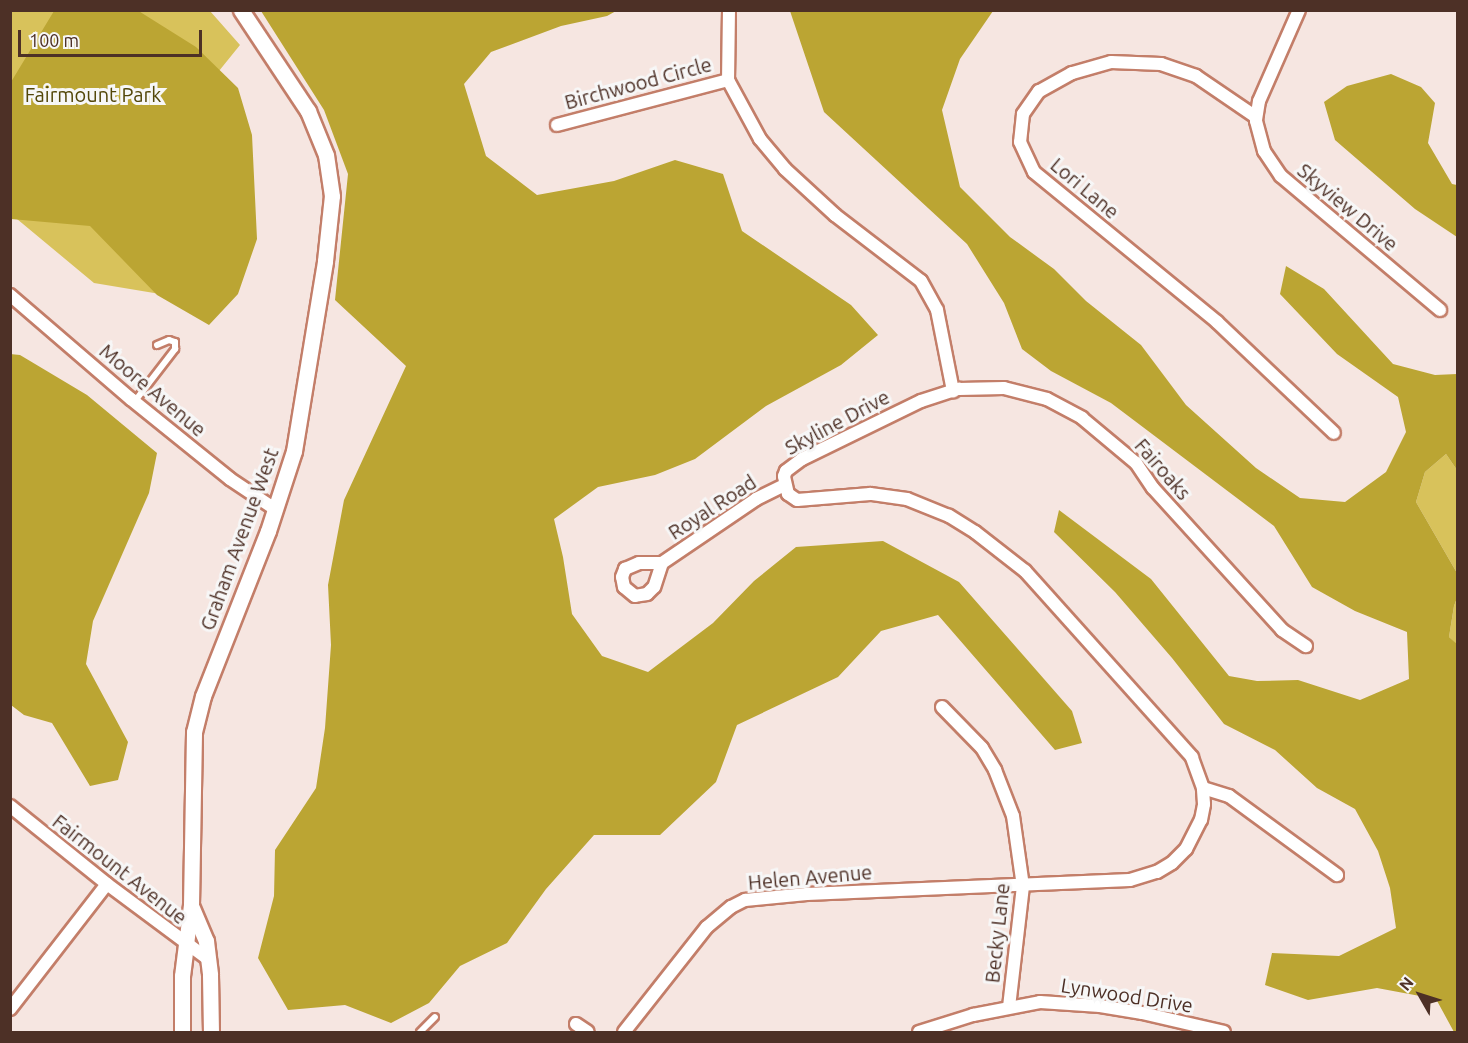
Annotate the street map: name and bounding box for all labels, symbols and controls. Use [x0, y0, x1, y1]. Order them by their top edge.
scale bar [21, 18, 206, 56]
text: 100 m [29, 30, 79, 50]
street label: Birchwood Circle [562, 52, 714, 114]
park label: Fairmount Park [25, 82, 161, 106]
street label: Lori Lane [1046, 153, 1124, 223]
street label: Skyview Drive [1293, 158, 1403, 256]
street label: Moore Avenue [95, 339, 211, 441]
street label: Skyline Drive [781, 384, 893, 460]
street label: Fairoaks [1130, 433, 1196, 505]
street label: Graham Avenue West [195, 445, 283, 633]
street label: Royal Road [664, 470, 760, 544]
street label: Fairmount Avenue [48, 809, 192, 929]
street label: Helen Avenue [747, 860, 873, 894]
street label: Becky Lane [980, 882, 1014, 984]
north arrow [1390, 965, 1450, 1025]
street label: Lynwood Drive [1059, 973, 1195, 1017]
text: N [1395, 973, 1417, 994]

